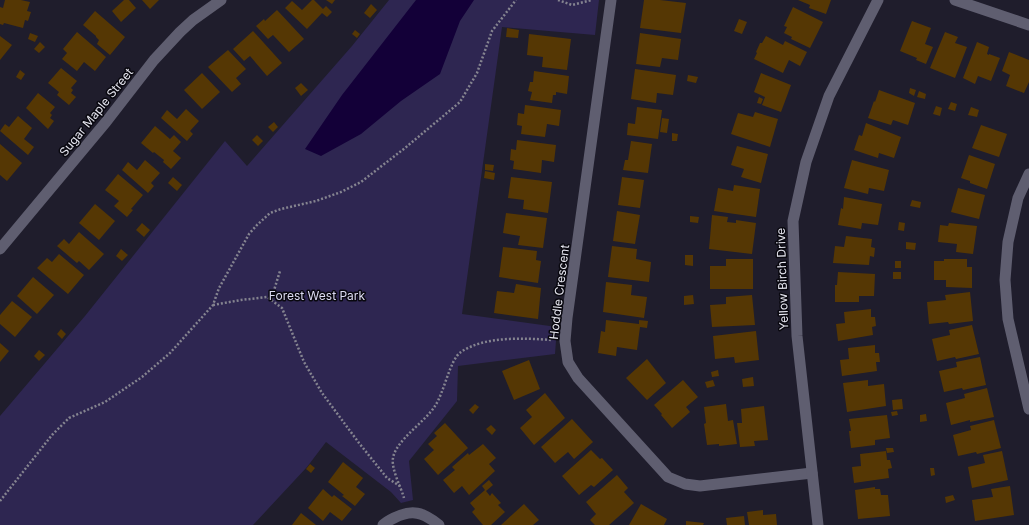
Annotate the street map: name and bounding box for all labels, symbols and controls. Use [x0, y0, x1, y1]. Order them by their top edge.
street label: Sugar Maple Street [56, 65, 136, 159]
street label: Yellow Birch Drive [773, 228, 791, 330]
street label: Hoddle Crescent [546, 244, 572, 340]
park label: Forest West Park [269, 288, 366, 303]

